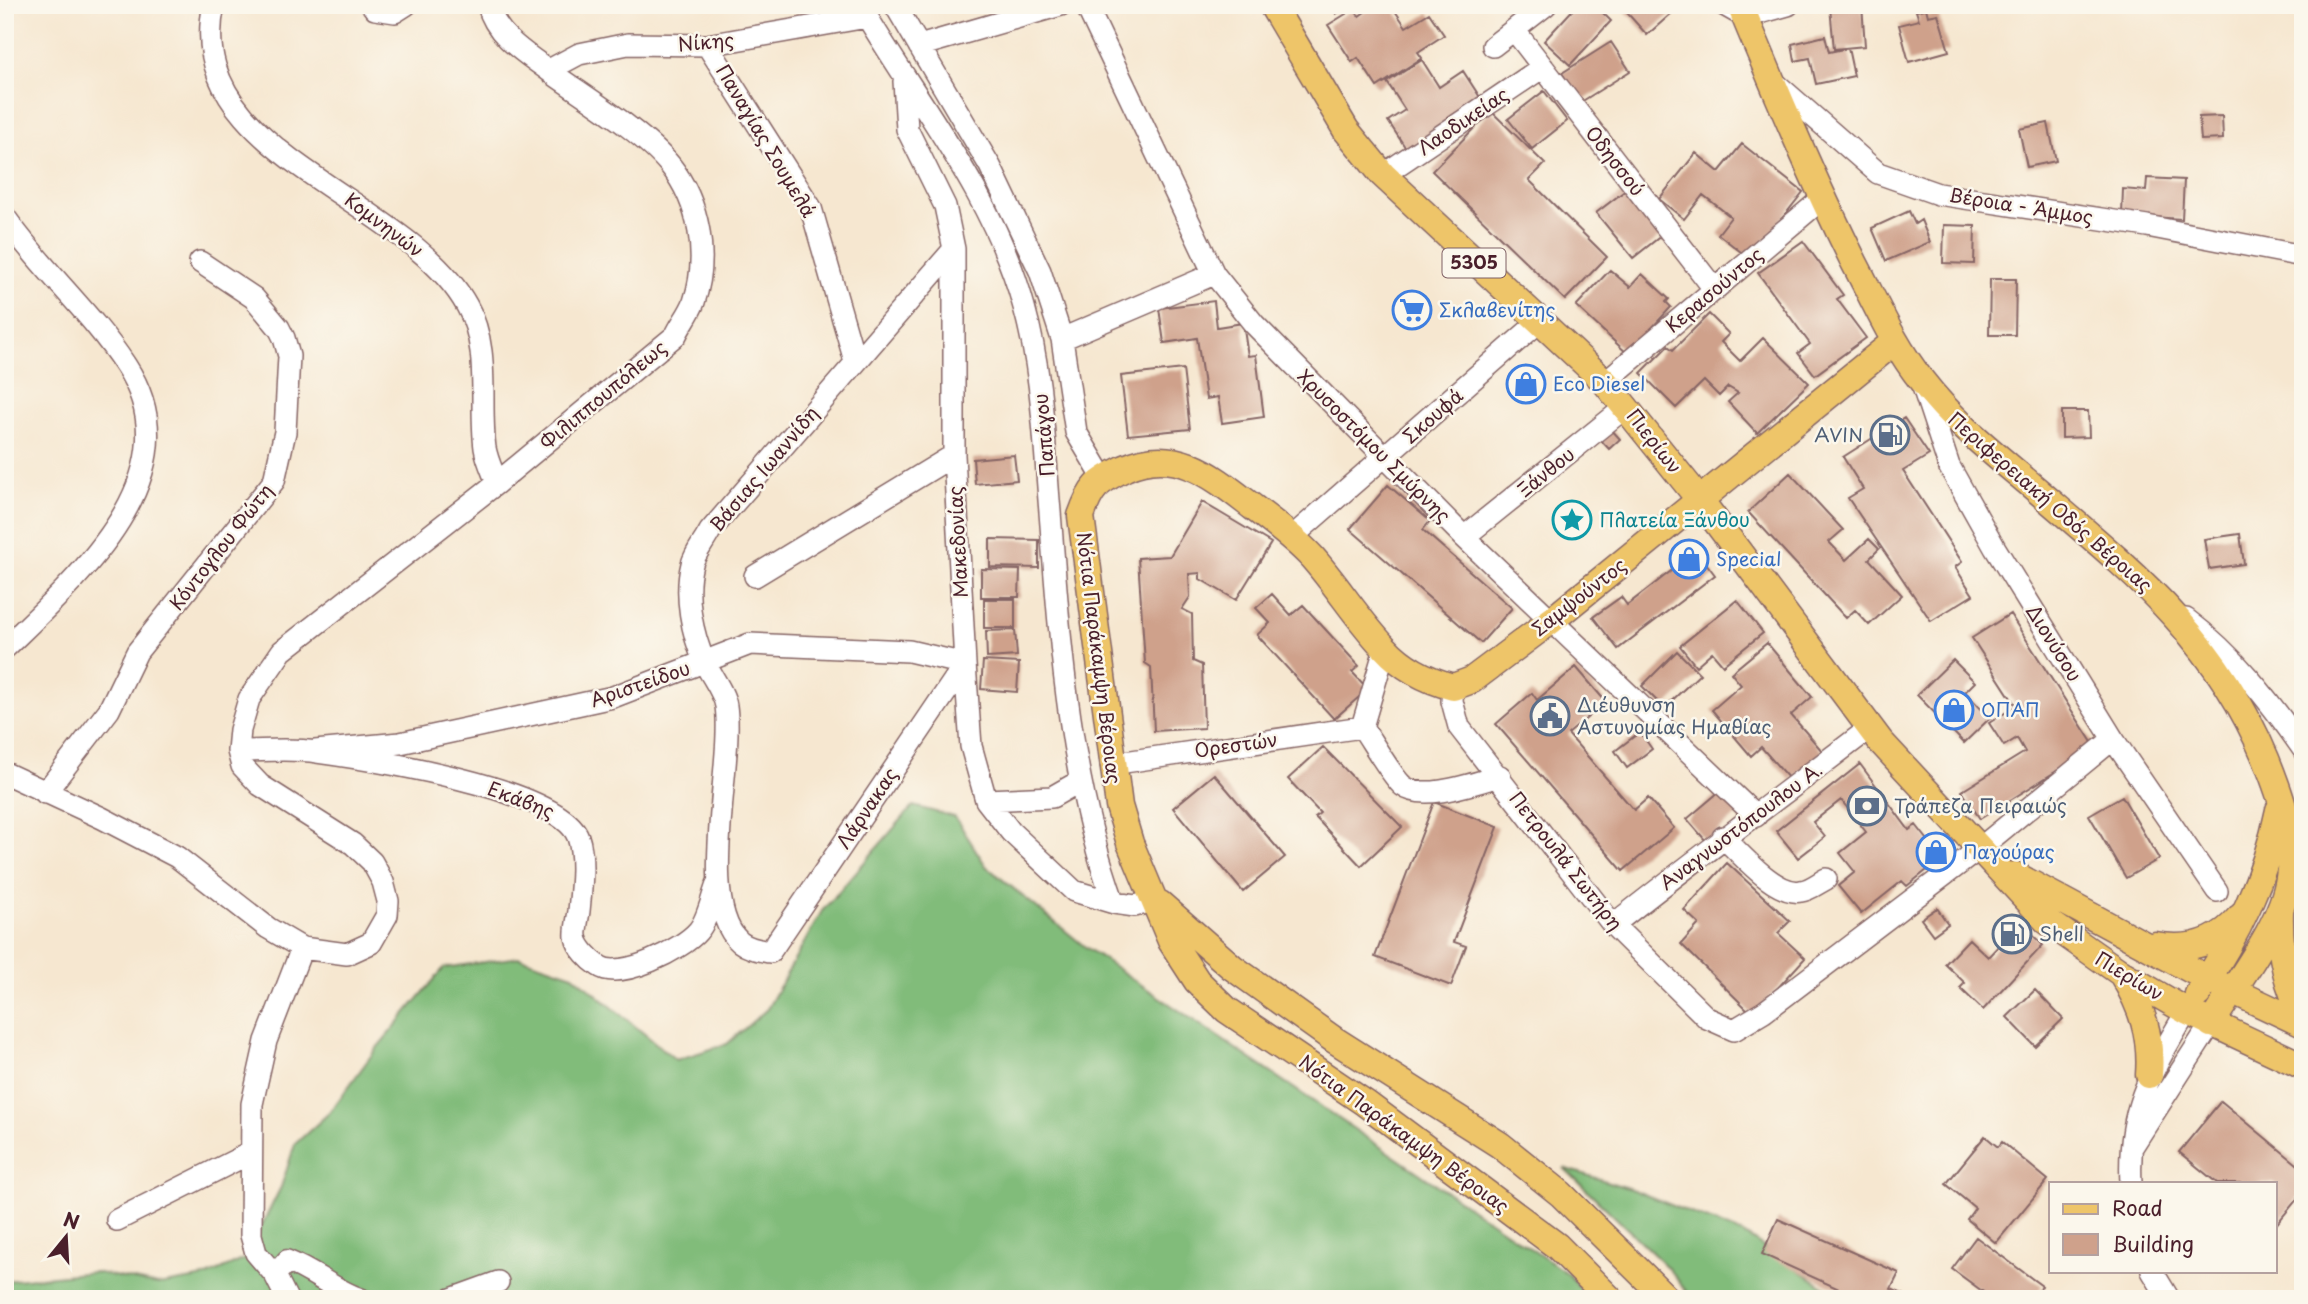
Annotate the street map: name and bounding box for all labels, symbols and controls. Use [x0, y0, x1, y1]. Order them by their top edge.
street label: Νίκης [677, 25, 735, 57]
street label: Παναγίας Σουμελά [710, 59, 824, 222]
street label: Λαοδικείας [1411, 79, 1514, 161]
street label: Οδησσού [1580, 120, 1652, 201]
street label: Βέροια - Άμμος [1947, 180, 2095, 230]
street label: Κομνηνών [339, 185, 430, 263]
street label: Κερασούντος [1658, 240, 1768, 339]
road number: 5305 [1442, 248, 1506, 278]
supermarket icon: Σκλαβενίτης [1391, 289, 1433, 331]
place label: Σκλαβενίτης [1439, 295, 1556, 323]
street label: Φιλιππουπόλεως [533, 333, 672, 456]
street label: Χρυσοστόμου Σμύρνης [1292, 362, 1458, 528]
shop icon: Eco Diesel [1505, 363, 1547, 405]
place label: Eco Diesel [1553, 369, 1645, 397]
street label: Σκουφά [1396, 381, 1469, 449]
street label: Παπάγου [1025, 392, 1061, 478]
street label: Βάσιας Ιωαννίδη [702, 400, 824, 537]
street label: Πιερίων [1620, 402, 1689, 479]
street label: Περιφερειακή Οδός Βέροιας [1942, 404, 2159, 598]
fuel station icon: AVIN [1869, 414, 1911, 456]
place label: AVIN [1814, 420, 1863, 448]
street label: Ξάνθου [1511, 440, 1580, 503]
street label: Κόντογλου Φώτη [162, 477, 279, 616]
street label: Μακεδονίας [940, 485, 974, 599]
place icon: Πλατεία Ξάνθου [1551, 499, 1593, 541]
place label: Πλατεία Ξάνθου [1599, 505, 1750, 533]
street label: Νότια Παράκαμψη Βέροιας [1071, 530, 1129, 786]
shop icon: Special [1668, 538, 1710, 580]
place label: Special [1716, 544, 1782, 572]
street label: Σαμψούντος [1525, 551, 1631, 642]
street label: Διονύσου [2020, 599, 2089, 686]
street label: Αριστείδου [586, 653, 693, 713]
shop icon: ΟΠΑΠ [1933, 689, 1975, 731]
place label: Διέυθυνση Αστυνομίας Ημαθίας [1577, 690, 1772, 740]
public building icon: Διέυθυνση Αστυνομίας Ημαθίας [1529, 695, 1571, 737]
place label: ΟΠΑΠ [1981, 695, 2040, 723]
street label: Ορεστών [1193, 724, 1279, 764]
street label: Αναγνωστόπουλου Α. [1653, 755, 1828, 896]
street label: Λάρνακας [829, 761, 904, 854]
street label: Εκάβης [484, 774, 559, 825]
street label: Πετρουλά Σωτήρη [1504, 785, 1630, 936]
bank icon: Τράπεζα Πειραιώς [1846, 785, 1888, 827]
place label: Τράπεζα Πειραιώς [1894, 791, 2067, 819]
shop icon: Παγούρας [1915, 831, 1957, 873]
place label: Παγούρας [1963, 837, 2055, 865]
fuel station icon: Shell [1991, 913, 2033, 955]
place label: Shell [2039, 919, 2084, 947]
street label: Πιερίων [2090, 944, 2169, 1007]
street label: Νότια Παράκαμψη Βέροιας [1294, 1047, 1516, 1219]
legend [2049, 1182, 2276, 1272]
text: Road [2112, 1191, 2163, 1223]
north arrow [32, 1202, 102, 1272]
text: N [60, 1204, 83, 1236]
text: Building [2112, 1227, 2194, 1259]

